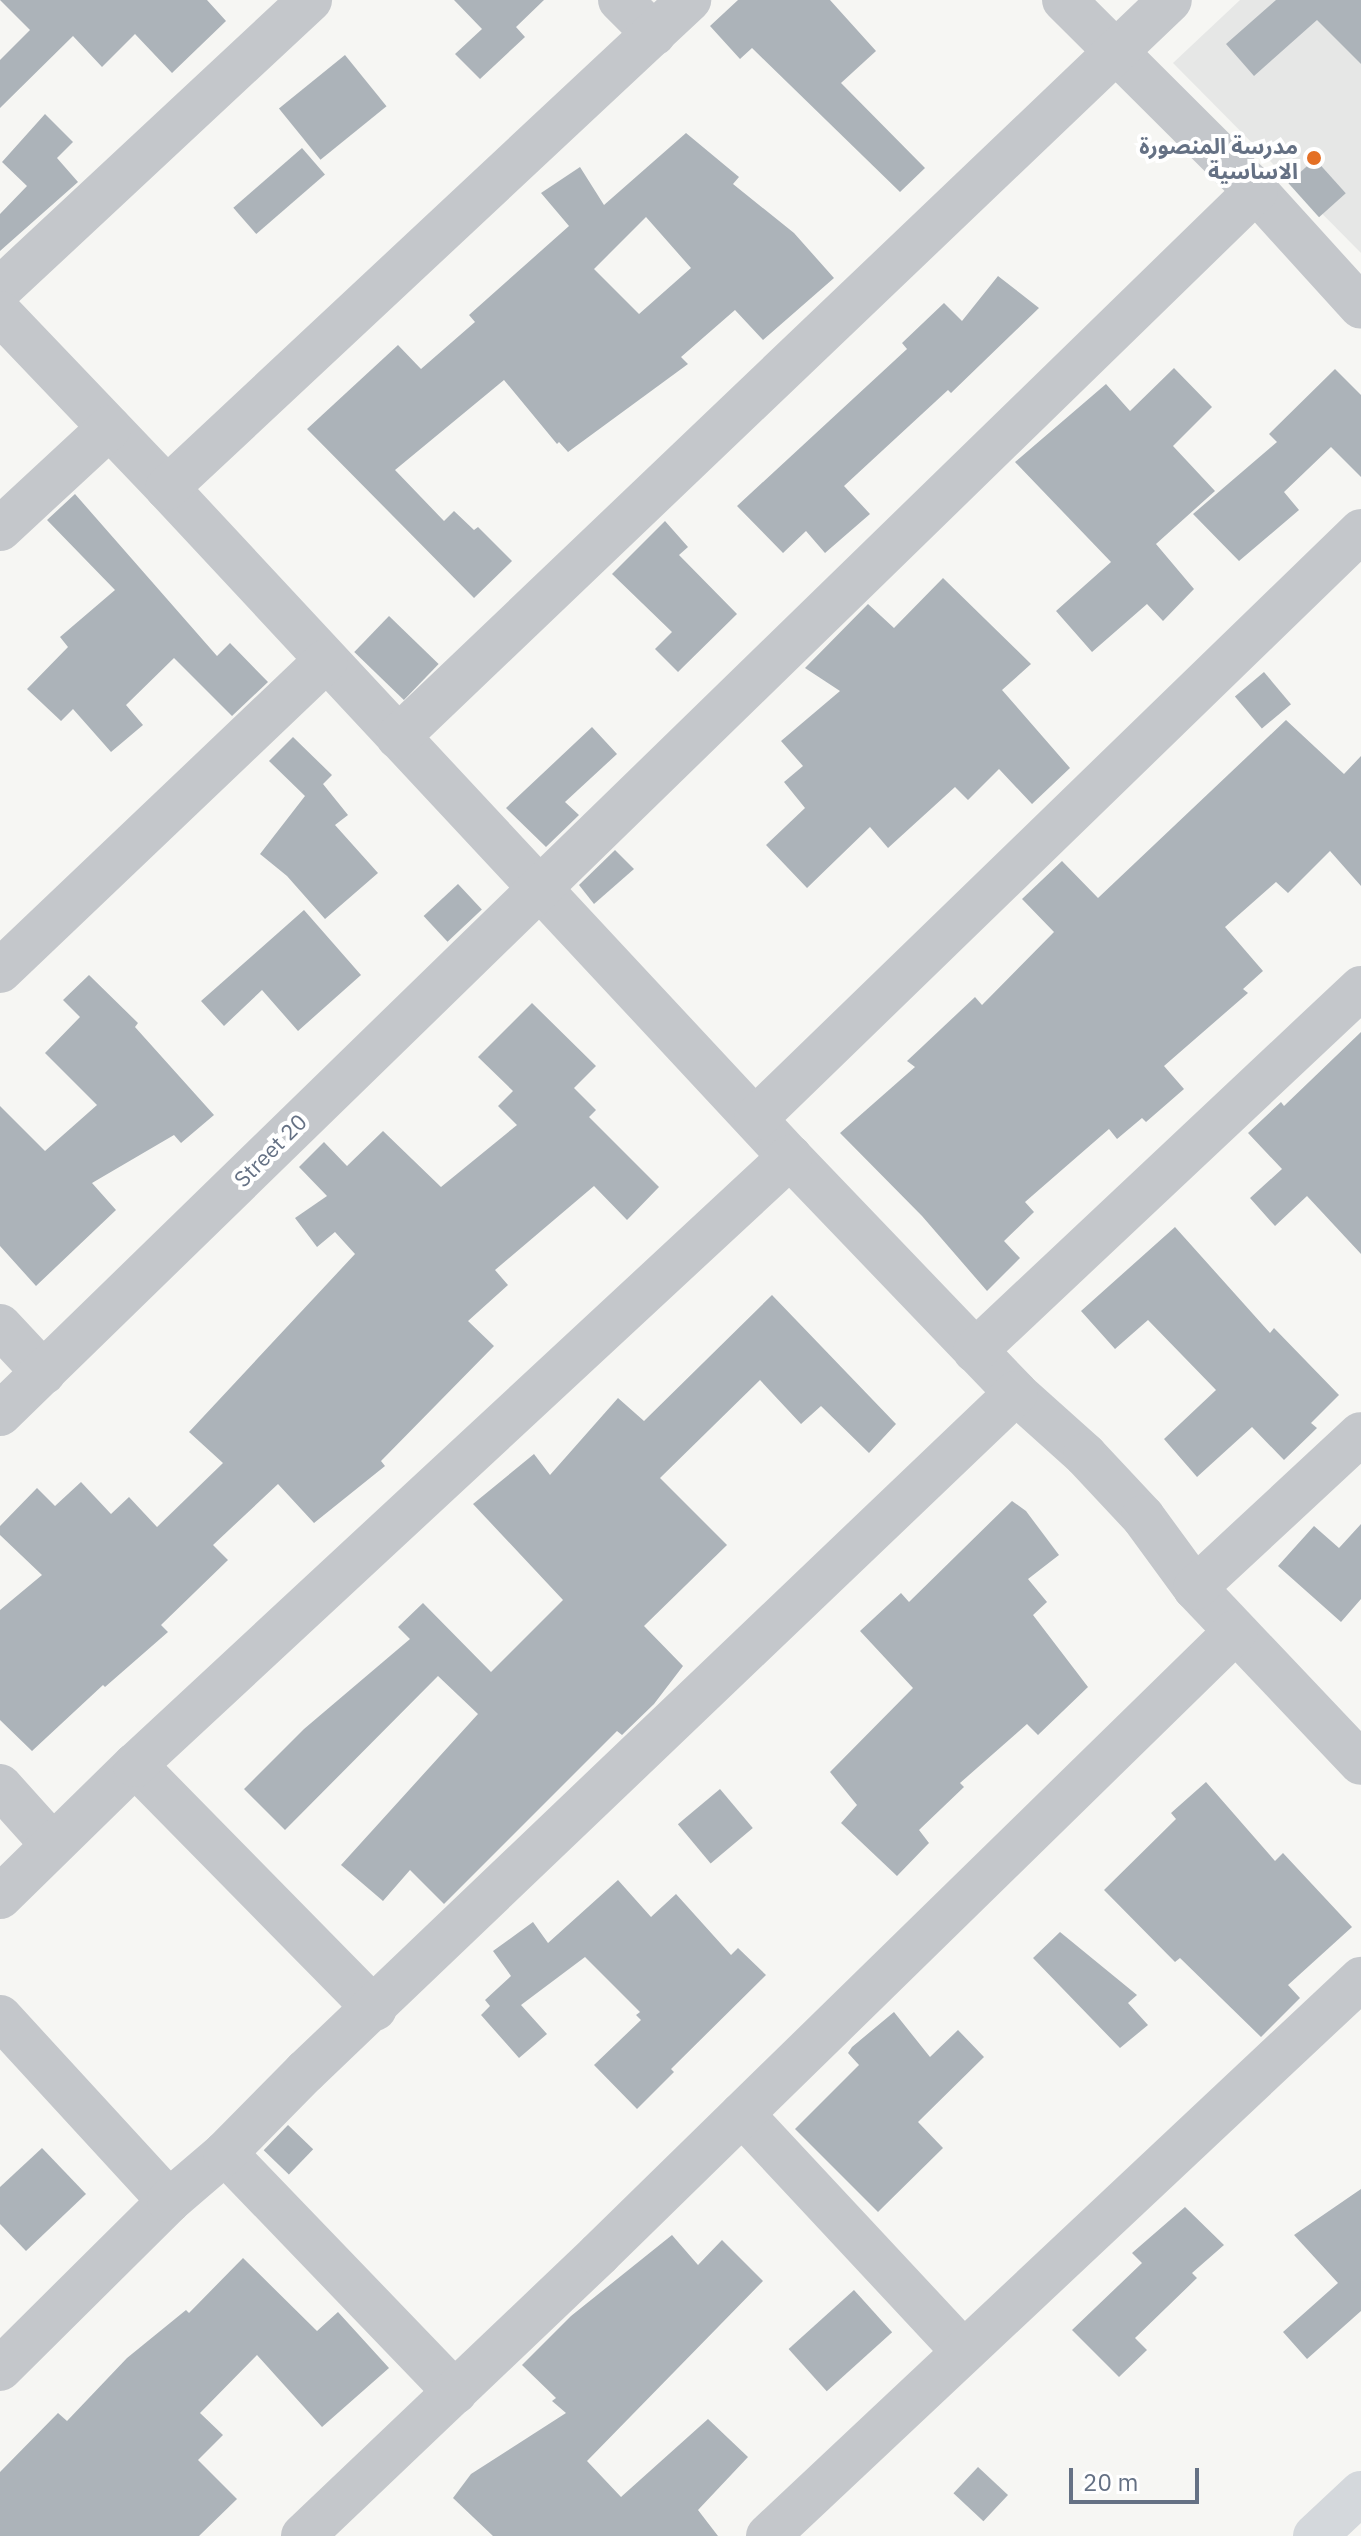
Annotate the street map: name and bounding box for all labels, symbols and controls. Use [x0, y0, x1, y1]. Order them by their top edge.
place label: مدرسة المنصورة الاساسية [1139, 132, 1298, 184]
marker: مدرسة المنصورة الاساسية [1305, 149, 1323, 167]
street label: Street 20 [228, 1108, 312, 1192]
scale bar [1073, 2452, 1203, 2502]
text: 20 m [1083, 2466, 1138, 2498]

